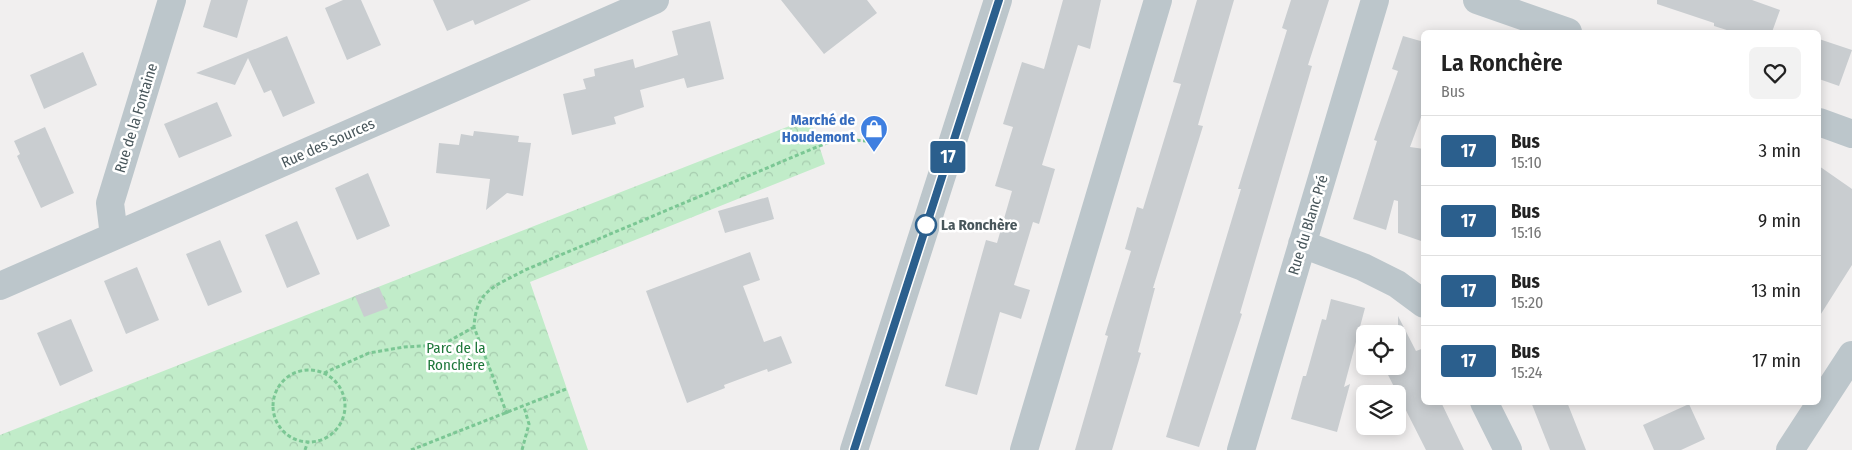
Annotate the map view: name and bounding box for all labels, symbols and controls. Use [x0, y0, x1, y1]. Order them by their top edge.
button: heart [1749, 47, 1801, 99]
text: La Ronchère [1441, 49, 1563, 77]
street label: Rue de la Fontaine [111, 61, 161, 175]
text: Bus [1441, 82, 1465, 101]
place label: Marché de Houdemont [782, 111, 856, 146]
street label: Rue des Sources [279, 114, 377, 172]
shop icon: Marché de Houdemont [859, 114, 889, 153]
text: Bus [1511, 130, 1540, 153]
text: 3 min [1759, 139, 1801, 162]
text: 17 [1461, 140, 1476, 162]
line badge: 17 [926, 141, 970, 173]
text: 17 [940, 146, 956, 168]
text: 15:10 [1511, 153, 1542, 172]
street label: Rue du Blanc Pré [1284, 173, 1332, 277]
text: Bus [1511, 200, 1540, 223]
text: 9 min [1758, 209, 1801, 232]
text: 17 [1461, 210, 1476, 232]
marker: La Ronchère [915, 214, 937, 236]
place label: La Ronchère [941, 216, 1018, 234]
text: 15:16 [1511, 223, 1542, 242]
text: Bus [1511, 270, 1540, 293]
text: 13 min [1751, 279, 1801, 302]
text: 17 [1461, 280, 1476, 302]
text: 15:20 [1511, 293, 1543, 312]
map controls [1356, 325, 1406, 435]
button: locate [1356, 325, 1406, 375]
park label: Parc de la Ronchère [426, 339, 486, 374]
text: Bus [1511, 340, 1540, 363]
text: 17 min [1752, 349, 1801, 372]
text: 17 [1461, 350, 1476, 372]
text: 15:24 [1511, 363, 1542, 382]
button: layers [1356, 385, 1406, 435]

